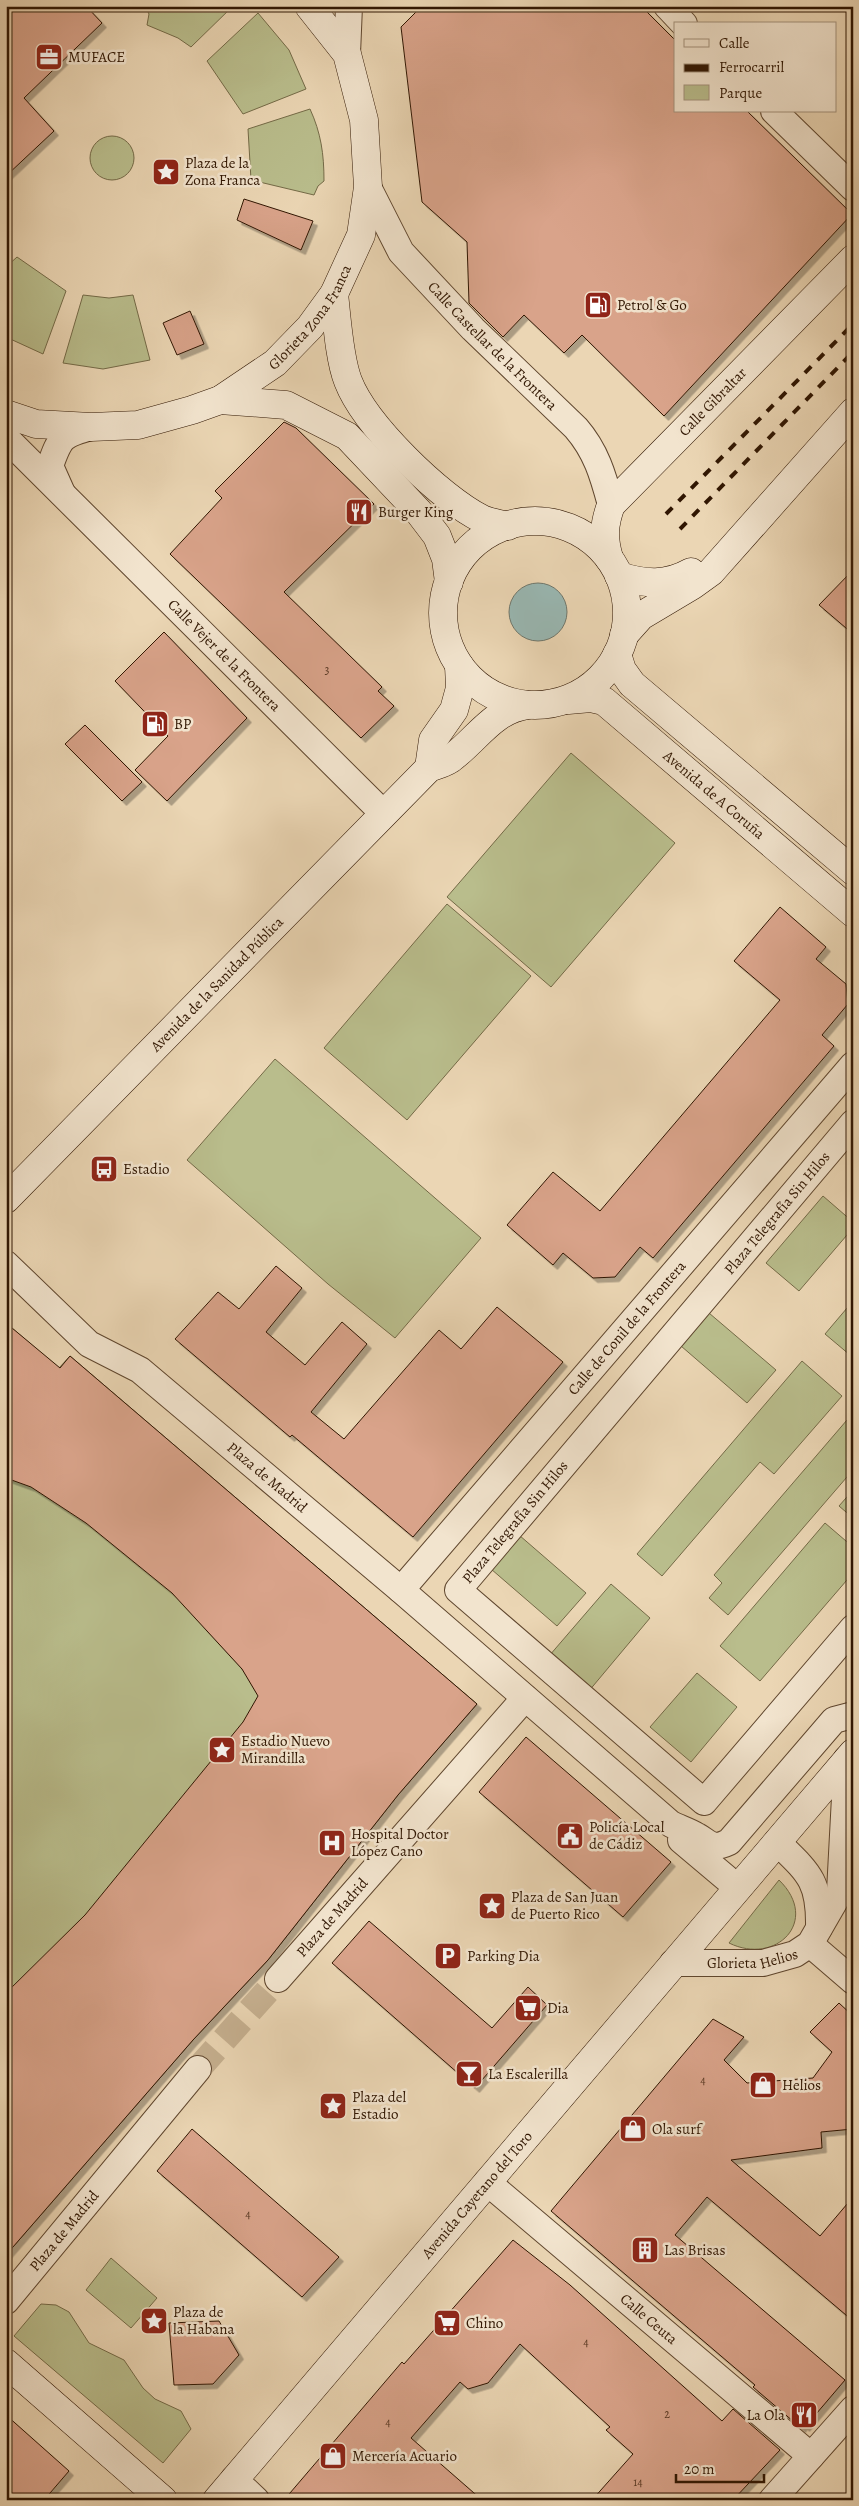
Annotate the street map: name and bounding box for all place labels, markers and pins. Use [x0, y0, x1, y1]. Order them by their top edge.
office icon: MUFACE [34, 42, 64, 72]
place label: MUFACE [68, 47, 125, 67]
place label: Plaza de la Zona Franca [185, 153, 260, 190]
place icon: Plaza de la Zona Franca [151, 157, 181, 187]
fuel station icon: Petrol & Go [583, 290, 613, 320]
place label: Petrol & Go [617, 295, 687, 315]
restaurant icon: Burger King [344, 497, 374, 527]
place label: Burger King [378, 502, 454, 522]
fuel station icon: BP [140, 709, 170, 739]
place label: BP [174, 714, 191, 734]
bus stop icon: Estadio [89, 1154, 119, 1184]
place label: Estadio [123, 1159, 170, 1179]
place label: Estadio Nuevo Mirandilla [241, 1731, 330, 1768]
place icon: Estadio Nuevo Mirandilla [207, 1735, 237, 1765]
place label: Policía Local de Cádiz [589, 1817, 665, 1854]
public building icon: Policía Local de Cádiz [555, 1821, 585, 1851]
place label: Hospital Doctor López Cano [351, 1824, 449, 1861]
hospital icon: Hospital Doctor López Cano [317, 1828, 347, 1858]
place label: Plaza de San Juan de Puerto Rico [511, 1887, 618, 1924]
place icon: Plaza de San Juan de Puerto Rico [477, 1891, 507, 1921]
parking icon: Parking Dia [433, 1941, 463, 1971]
place label: Parking Dia [467, 1946, 540, 1966]
supermarket icon: Dia [513, 1993, 543, 2023]
place label: Dia [547, 1998, 569, 2018]
bar icon: La Escalerilla [454, 2059, 484, 2089]
place label: La Escalerilla [488, 2064, 568, 2084]
shop icon: Helios [748, 2070, 778, 2100]
place label: Helios [782, 2075, 821, 2095]
place label: Plaza del Estadio [352, 2087, 407, 2124]
place icon: Plaza del Estadio [318, 2091, 348, 2121]
shop icon: Ola surf [618, 2114, 648, 2144]
place label: Ola surf [652, 2119, 703, 2139]
building icon: Las Brisas [630, 2235, 660, 2265]
place label: Las Brisas [664, 2240, 725, 2260]
place label: Plaza de la Habana [173, 2302, 234, 2339]
place icon: Plaza de la Habana [139, 2306, 169, 2336]
supermarket icon: Chino [432, 2308, 462, 2338]
place label: Chino [466, 2313, 503, 2333]
restaurant icon: La Ola [789, 2400, 819, 2430]
place label: La Ola [746, 2405, 785, 2425]
shop icon: Mercería Acuario [318, 2441, 348, 2471]
place label: Mercería Acuario [352, 2446, 457, 2466]

